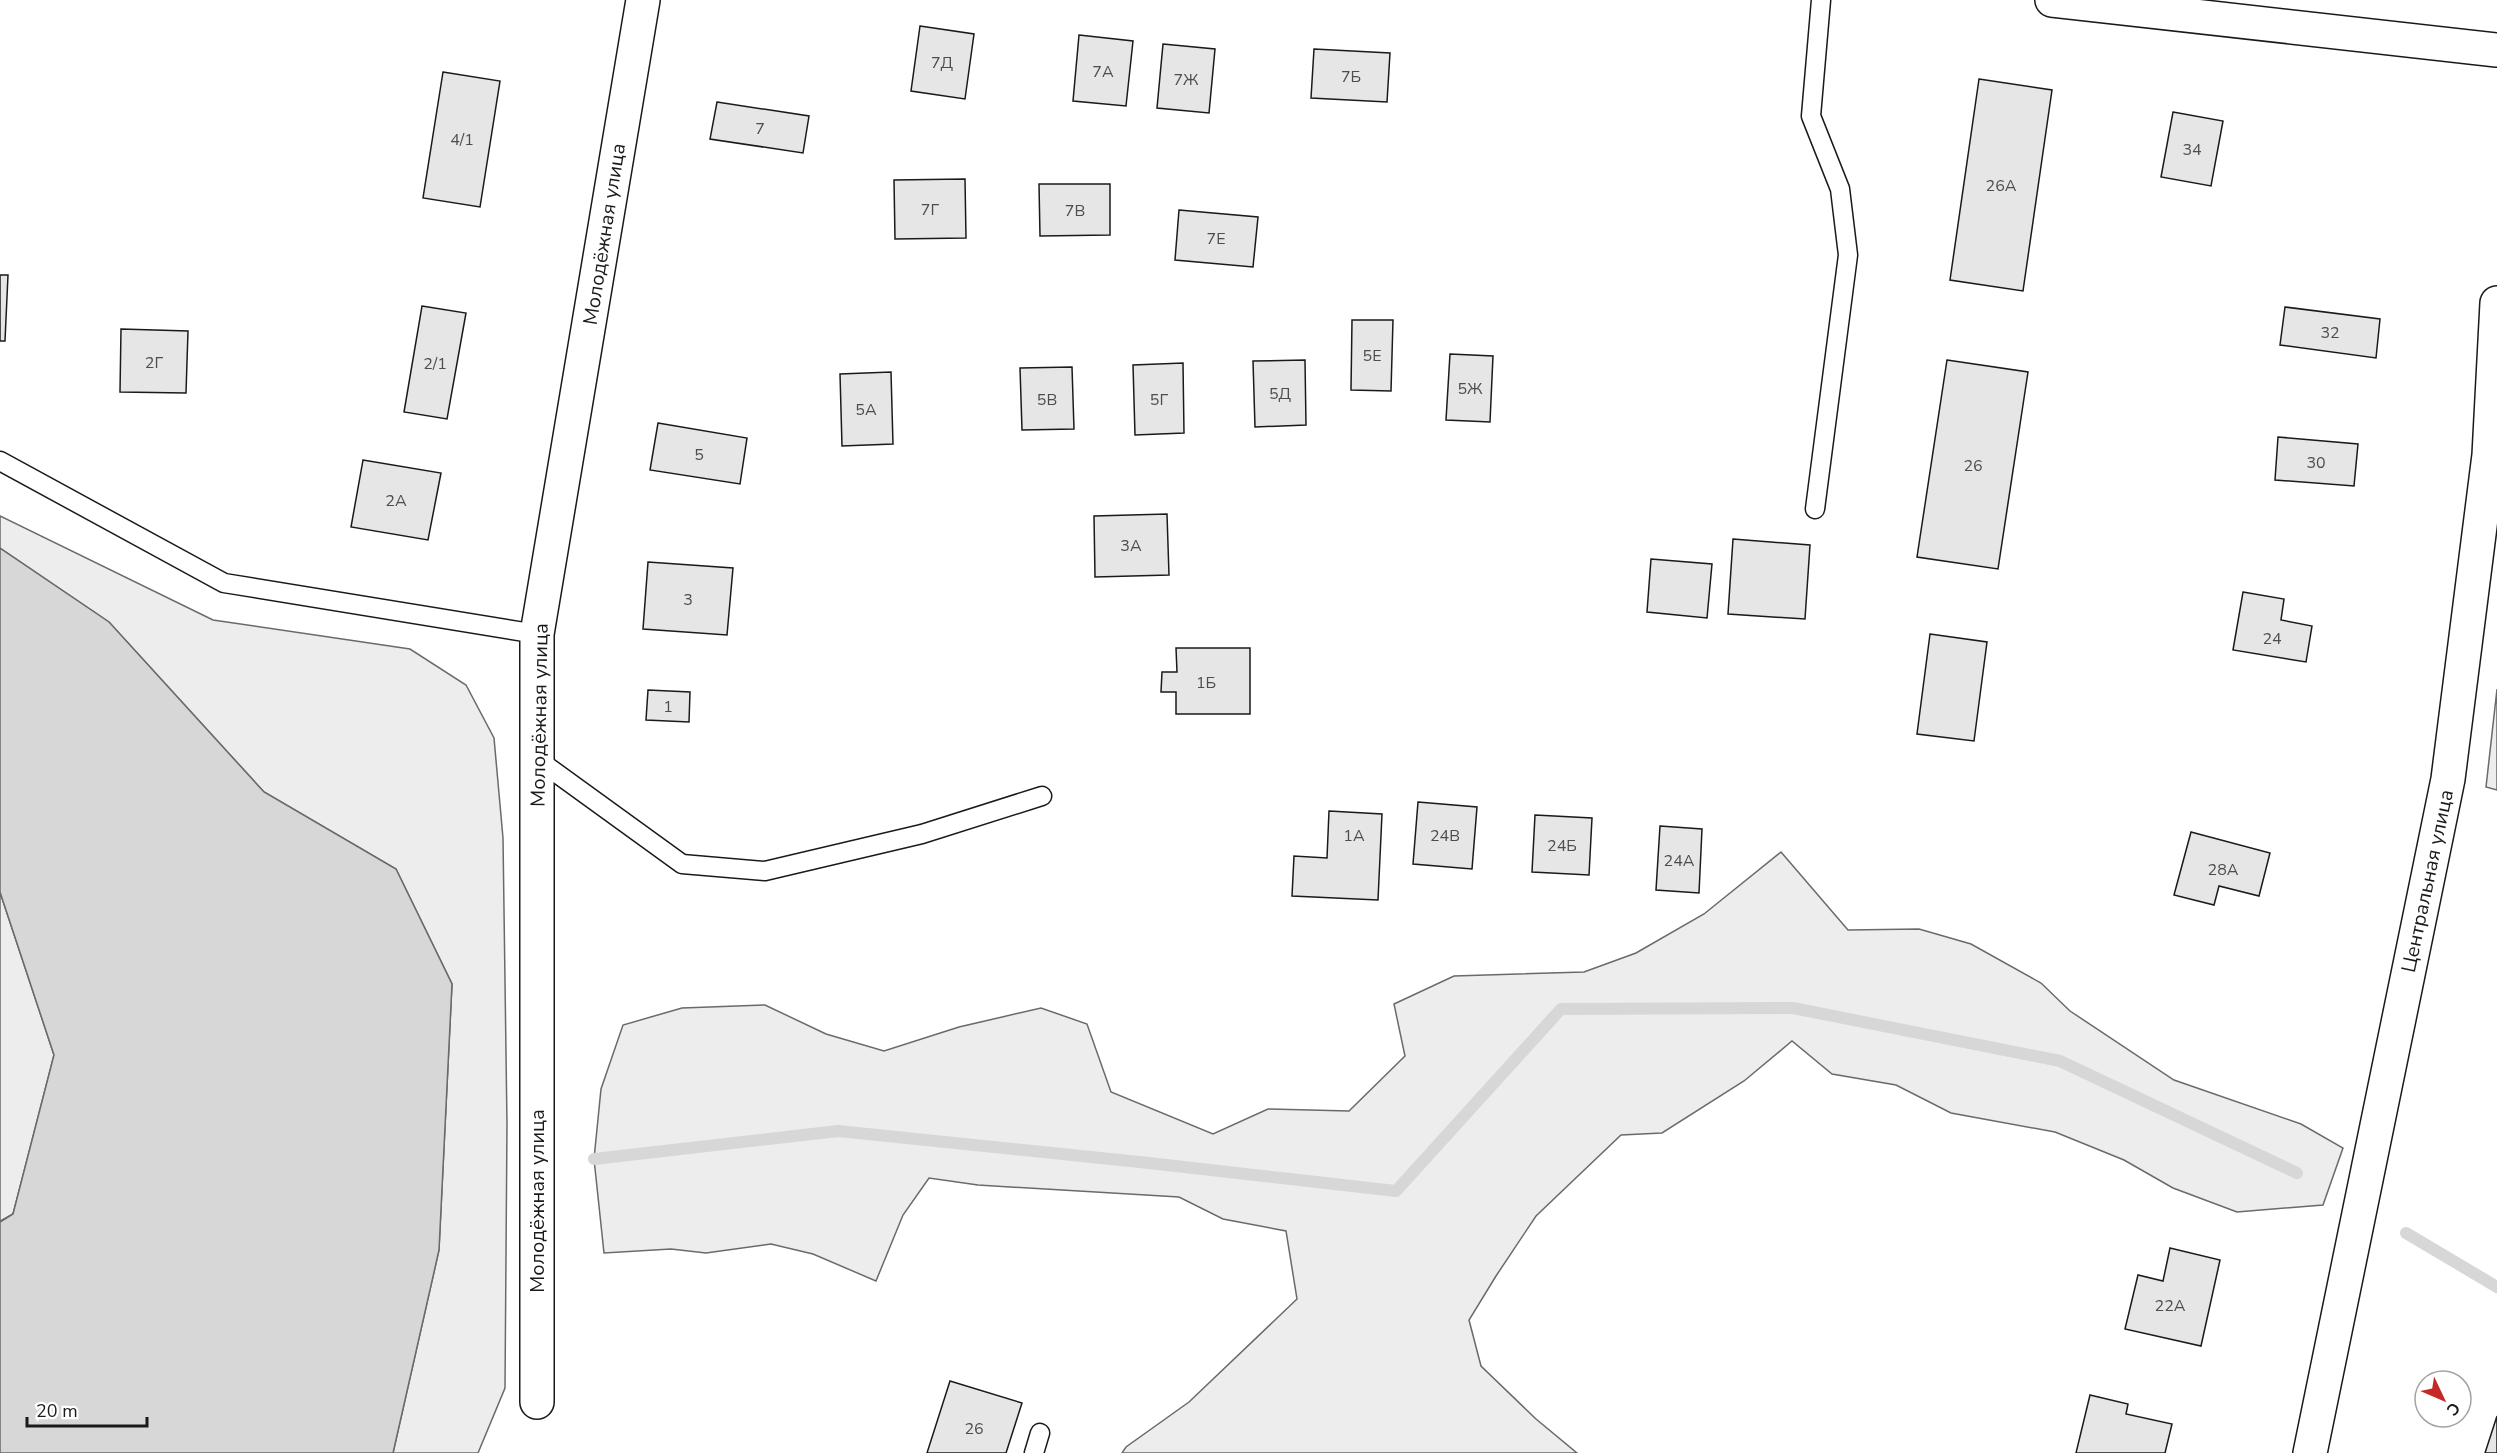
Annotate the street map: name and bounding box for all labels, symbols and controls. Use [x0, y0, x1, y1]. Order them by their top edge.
house number: 7Д [931, 52, 954, 74]
house number: 7А [1092, 61, 1114, 83]
house number: 7Б [1341, 66, 1361, 88]
house number: 7Ж [1173, 69, 1199, 91]
house number: 7 [755, 118, 765, 140]
house number: 4/1 [450, 129, 474, 151]
house number: 34 [2182, 139, 2202, 161]
street label: Молодёжная улица [577, 141, 632, 327]
house number: 26А [1986, 175, 2017, 197]
house number: 7Г [921, 199, 939, 221]
house number: 7В [1065, 200, 1085, 222]
house number: 7Е [1207, 228, 1225, 250]
house number: 32 [2320, 322, 2340, 344]
house number: 5Е [1363, 345, 1381, 367]
house number: 2Г [145, 352, 163, 374]
house number: 2/1 [423, 353, 447, 375]
house number: 5Ж [1457, 378, 1483, 400]
house number: 5Д [1269, 383, 1292, 405]
house number: 5В [1037, 389, 1057, 411]
house number: 5Г [1150, 389, 1168, 411]
house number: 5А [855, 399, 877, 421]
house number: 5 [694, 444, 704, 466]
house number: 30 [2306, 452, 2326, 474]
house number: 26 [1963, 455, 1983, 477]
house number: 2А [385, 490, 407, 512]
house number: 3А [1120, 535, 1142, 557]
house number: 3 [683, 589, 693, 611]
street label: Молодёжная улица [524, 623, 555, 807]
house number: 24 [2262, 628, 2282, 650]
house number: 1Б [1196, 672, 1216, 694]
house number: 1 [663, 696, 673, 718]
street label: Центральная улица [2395, 787, 2460, 975]
house number: 1А [1343, 825, 1365, 847]
house number: 24В [1430, 825, 1460, 847]
house number: 24Б [1547, 835, 1577, 857]
house number: 24А [1664, 850, 1695, 872]
house number: 28А [2208, 859, 2239, 881]
street label: Молодёжная улица [524, 1109, 551, 1293]
house number: 22А [2155, 1295, 2186, 1317]
north arrow [2413, 1369, 2473, 1429]
scale bar [27, 1390, 147, 1428]
text: С [2441, 1397, 2465, 1420]
text: 20 m [36, 1399, 78, 1423]
house number: 26 [964, 1418, 984, 1440]

